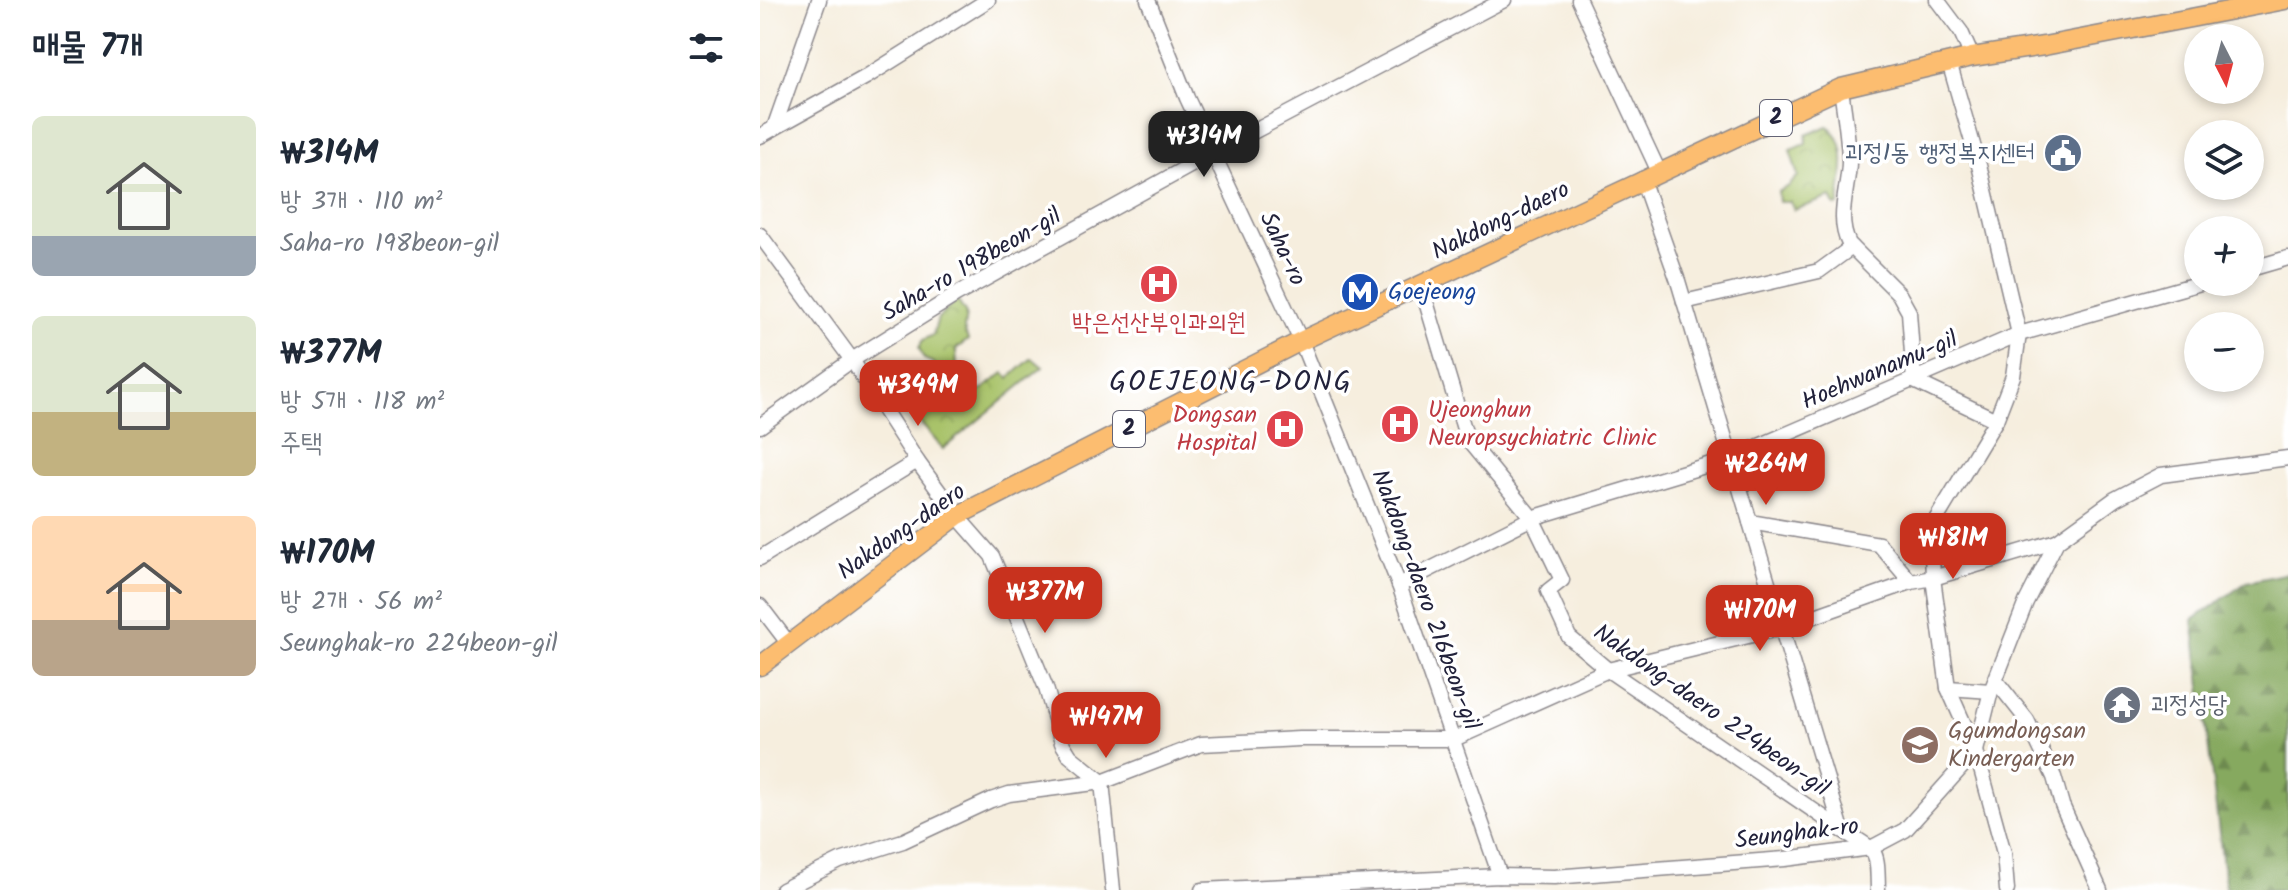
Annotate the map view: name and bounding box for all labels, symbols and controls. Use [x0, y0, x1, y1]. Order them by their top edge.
text: 매물 7개 [32, 21, 143, 75]
north arrow [2184, 24, 2264, 104]
map controls [2184, 24, 2264, 392]
icon: filters [684, 26, 728, 70]
road number: 2 [1760, 100, 1792, 136]
pin: ₩314M [1148, 111, 1260, 179]
text: ₩314M [1166, 116, 1242, 158]
button: layers [2184, 120, 2264, 200]
text: ₩314M [280, 127, 378, 181]
public building icon: 괴정1동 행정복지센터 [2042, 132, 2084, 174]
place label: 괴정1동 행정복지센터 [1844, 134, 2035, 173]
icon: home [96, 148, 192, 244]
street label: Nakdong-daero [1425, 171, 1577, 271]
text: 방 3개 · 110 m² [280, 181, 443, 223]
street label: Saha-ro 198beon-gil [875, 197, 1069, 332]
street label: Saha-ro [1248, 205, 1316, 293]
button: + [2184, 216, 2264, 296]
text: Saha-ro 198beon-gil [280, 223, 499, 265]
hospital icon: 박은선산부인과의원 [1138, 263, 1180, 305]
metro station icon: Goejeong [1339, 271, 1381, 313]
place label: Goejeong [1388, 273, 1476, 312]
place label: 박은선산부인과의원 [1072, 304, 1246, 343]
button: − [2184, 312, 2264, 392]
street label: Hoehwanamu-gil [1796, 320, 1964, 422]
text: ₩377M [280, 327, 382, 381]
icon: home [96, 348, 192, 444]
pin: ₩349M [862, 360, 974, 428]
district label: GOEJEONG-DONG [1109, 360, 1353, 405]
text: ₩349M [878, 365, 958, 407]
text: 방 5개 · 118 m² [280, 381, 444, 423]
place label: Ujeonghun Neuropsychiatric Clinic [1428, 391, 1657, 458]
place label: Dongsan Hospital [1172, 396, 1257, 463]
hospital icon: Ujeonghun Neuropsychiatric Clinic [1379, 403, 1421, 445]
hospital icon: Dongsan Hospital [1264, 408, 1306, 450]
road number: 2 [1113, 411, 1145, 447]
text: 주택 [280, 423, 322, 465]
pin: ₩264M [1710, 439, 1822, 507]
text: ₩264M [1725, 444, 1807, 486]
street label: Nakdong-daero 216beon-gil [1360, 464, 1490, 736]
street label: Nakdong-daero [830, 473, 975, 591]
pin: ₩181M [1897, 513, 2009, 581]
text: ₩181M [1918, 518, 1988, 560]
text: ₩170M [280, 527, 375, 581]
icon: home [96, 548, 192, 644]
pin: ₩377M [989, 567, 1101, 635]
text: ₩377M [1006, 572, 1084, 614]
text: 방 2개 · 56 m² [280, 581, 442, 623]
pin: ₩170M [1704, 585, 1816, 653]
text: ₩170M [1724, 590, 1796, 632]
street label: Nakdong-daero 224beon-gil [1585, 614, 1838, 808]
text: Seunghak-ro 224beon-gil [280, 623, 558, 665]
temple icon: 괴정성당 [2101, 684, 2143, 726]
place label: 괴정성당 [2150, 686, 2227, 725]
pin: ₩147M [1050, 692, 1162, 760]
text: ₩147M [1069, 697, 1143, 739]
place label: Ggumdongsan Kindergarten [1948, 712, 2086, 779]
school or university icon: Ggumdongsan Kindergarten [1899, 724, 1941, 766]
street label: Seunghak-ro [1733, 807, 1861, 861]

